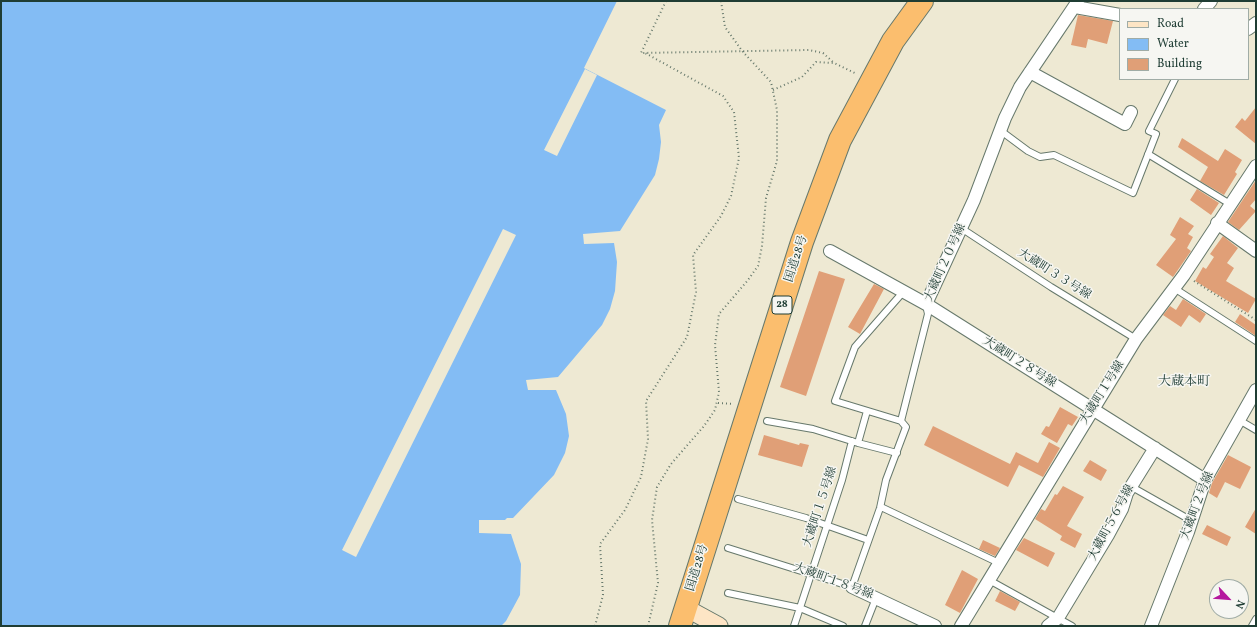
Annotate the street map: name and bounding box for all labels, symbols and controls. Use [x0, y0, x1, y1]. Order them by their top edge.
legend [1119, 8, 1249, 80]
text: Road [1157, 16, 1184, 32]
text: Water [1157, 36, 1189, 52]
text: Building [1157, 56, 1202, 72]
street label: 大蔵町２０号線 [922, 222, 970, 304]
street label: 国道28号 [783, 234, 811, 284]
street label: 大蔵町３３号線 [1015, 247, 1093, 303]
road number: 28 [772, 296, 792, 314]
street label: 大蔵町２８号線 [980, 335, 1058, 391]
street label: 大蔵町１号線 [1078, 359, 1128, 427]
district label: 大蔵本町 [1158, 375, 1210, 391]
street label: 大蔵町１５号線 [801, 465, 841, 549]
street label: 大蔵町２号線 [1178, 470, 1218, 542]
street label: 大蔵町５６号線 [1086, 483, 1138, 563]
street label: 国道28号 [684, 543, 712, 593]
street label: 大蔵町１８号線 [791, 561, 875, 603]
north arrow [1209, 579, 1249, 619]
text: N [1231, 597, 1248, 611]

